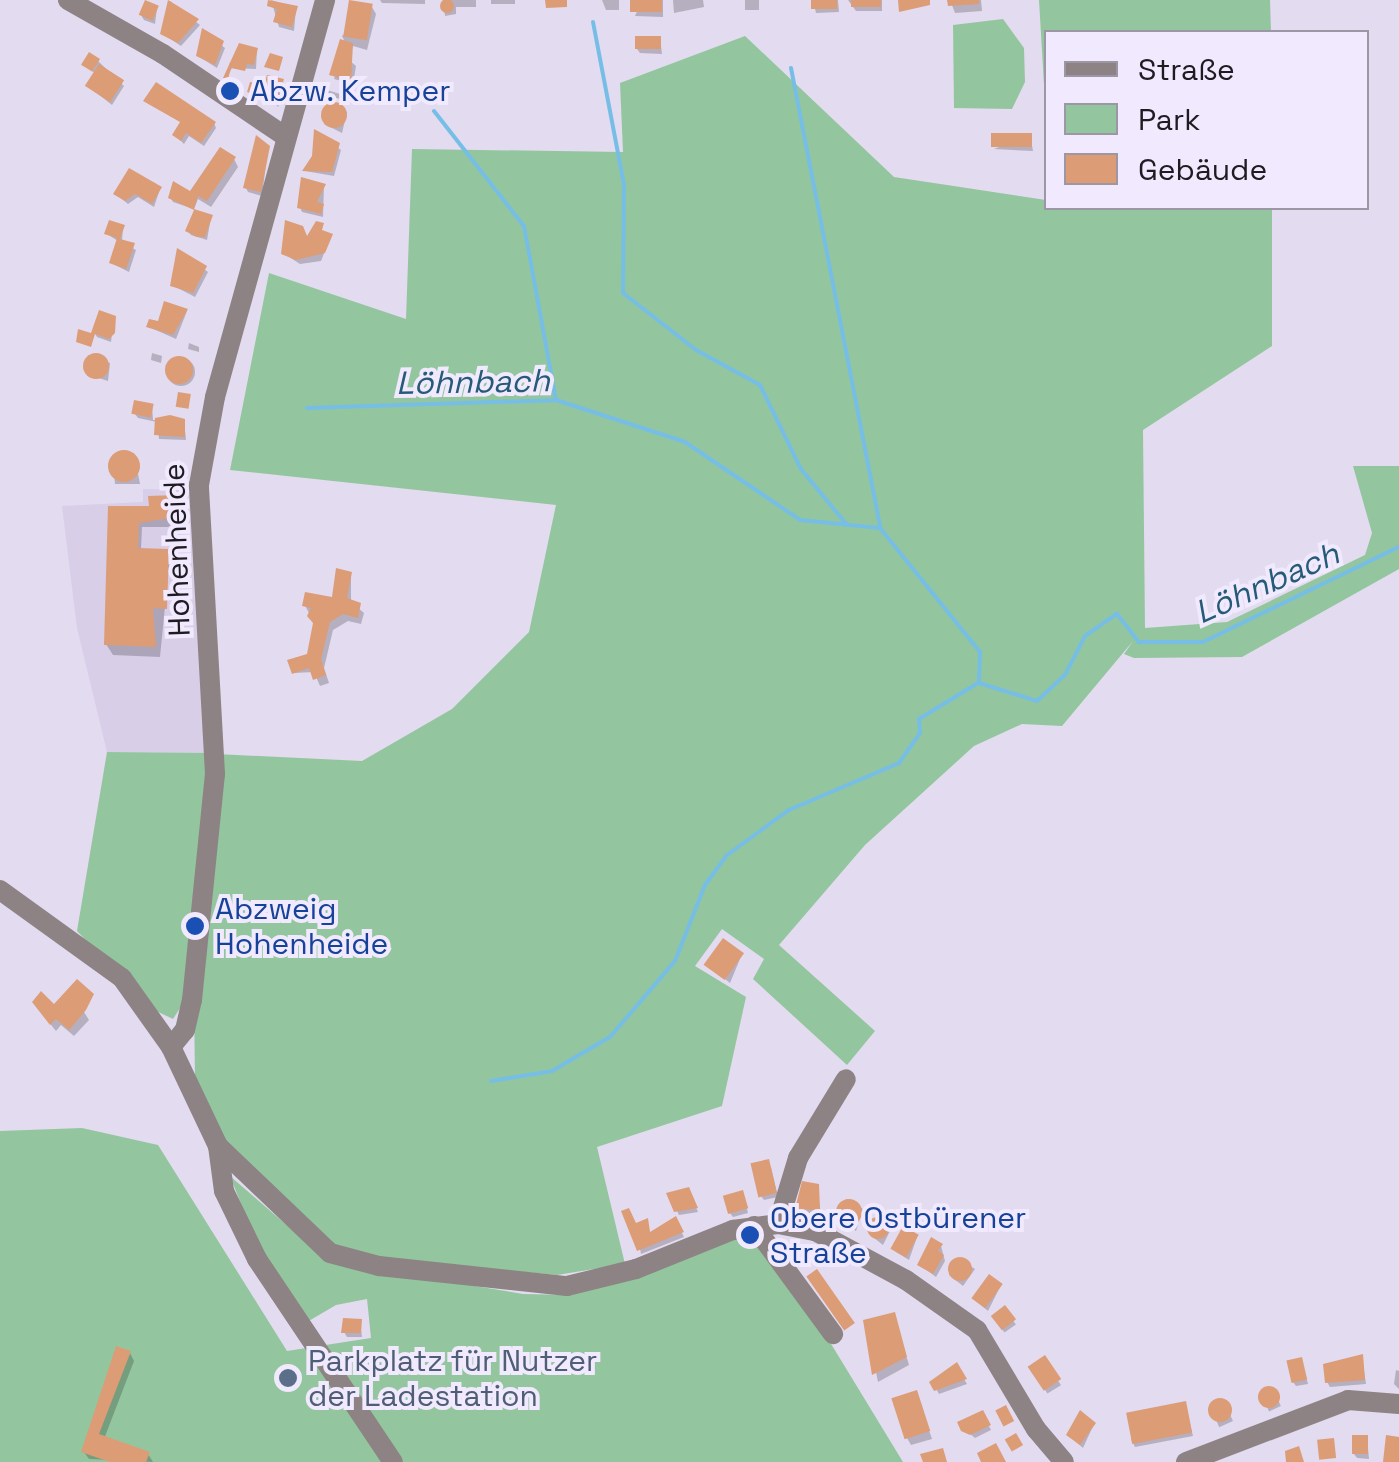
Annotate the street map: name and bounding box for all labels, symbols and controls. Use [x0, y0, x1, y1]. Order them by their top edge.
legend [1044, 30, 1369, 210]
text: Straße [1138, 50, 1235, 89]
place label: Abzw. Kemper [250, 73, 451, 109]
marker: Abzw. Kemper [219, 80, 241, 102]
text: Park [1138, 100, 1200, 139]
text: Gebäude [1138, 150, 1267, 189]
water label: Löhnbach [396, 361, 550, 403]
street label: Hohenheide [156, 463, 198, 637]
water label: Löhnbach [1189, 534, 1345, 632]
place label: Abzweig Hohenheide [215, 891, 388, 962]
marker: Abzweig Hohenheide [184, 915, 206, 937]
place label: Obere Ostbürener Straße [770, 1200, 1026, 1270]
marker: Obere Ostbürener Straße [739, 1224, 761, 1246]
place label: Parkplatz für Nutzer der Ladestation [308, 1343, 597, 1414]
marker: Parkplatz für Nutzer der Ladestation [277, 1367, 299, 1389]

